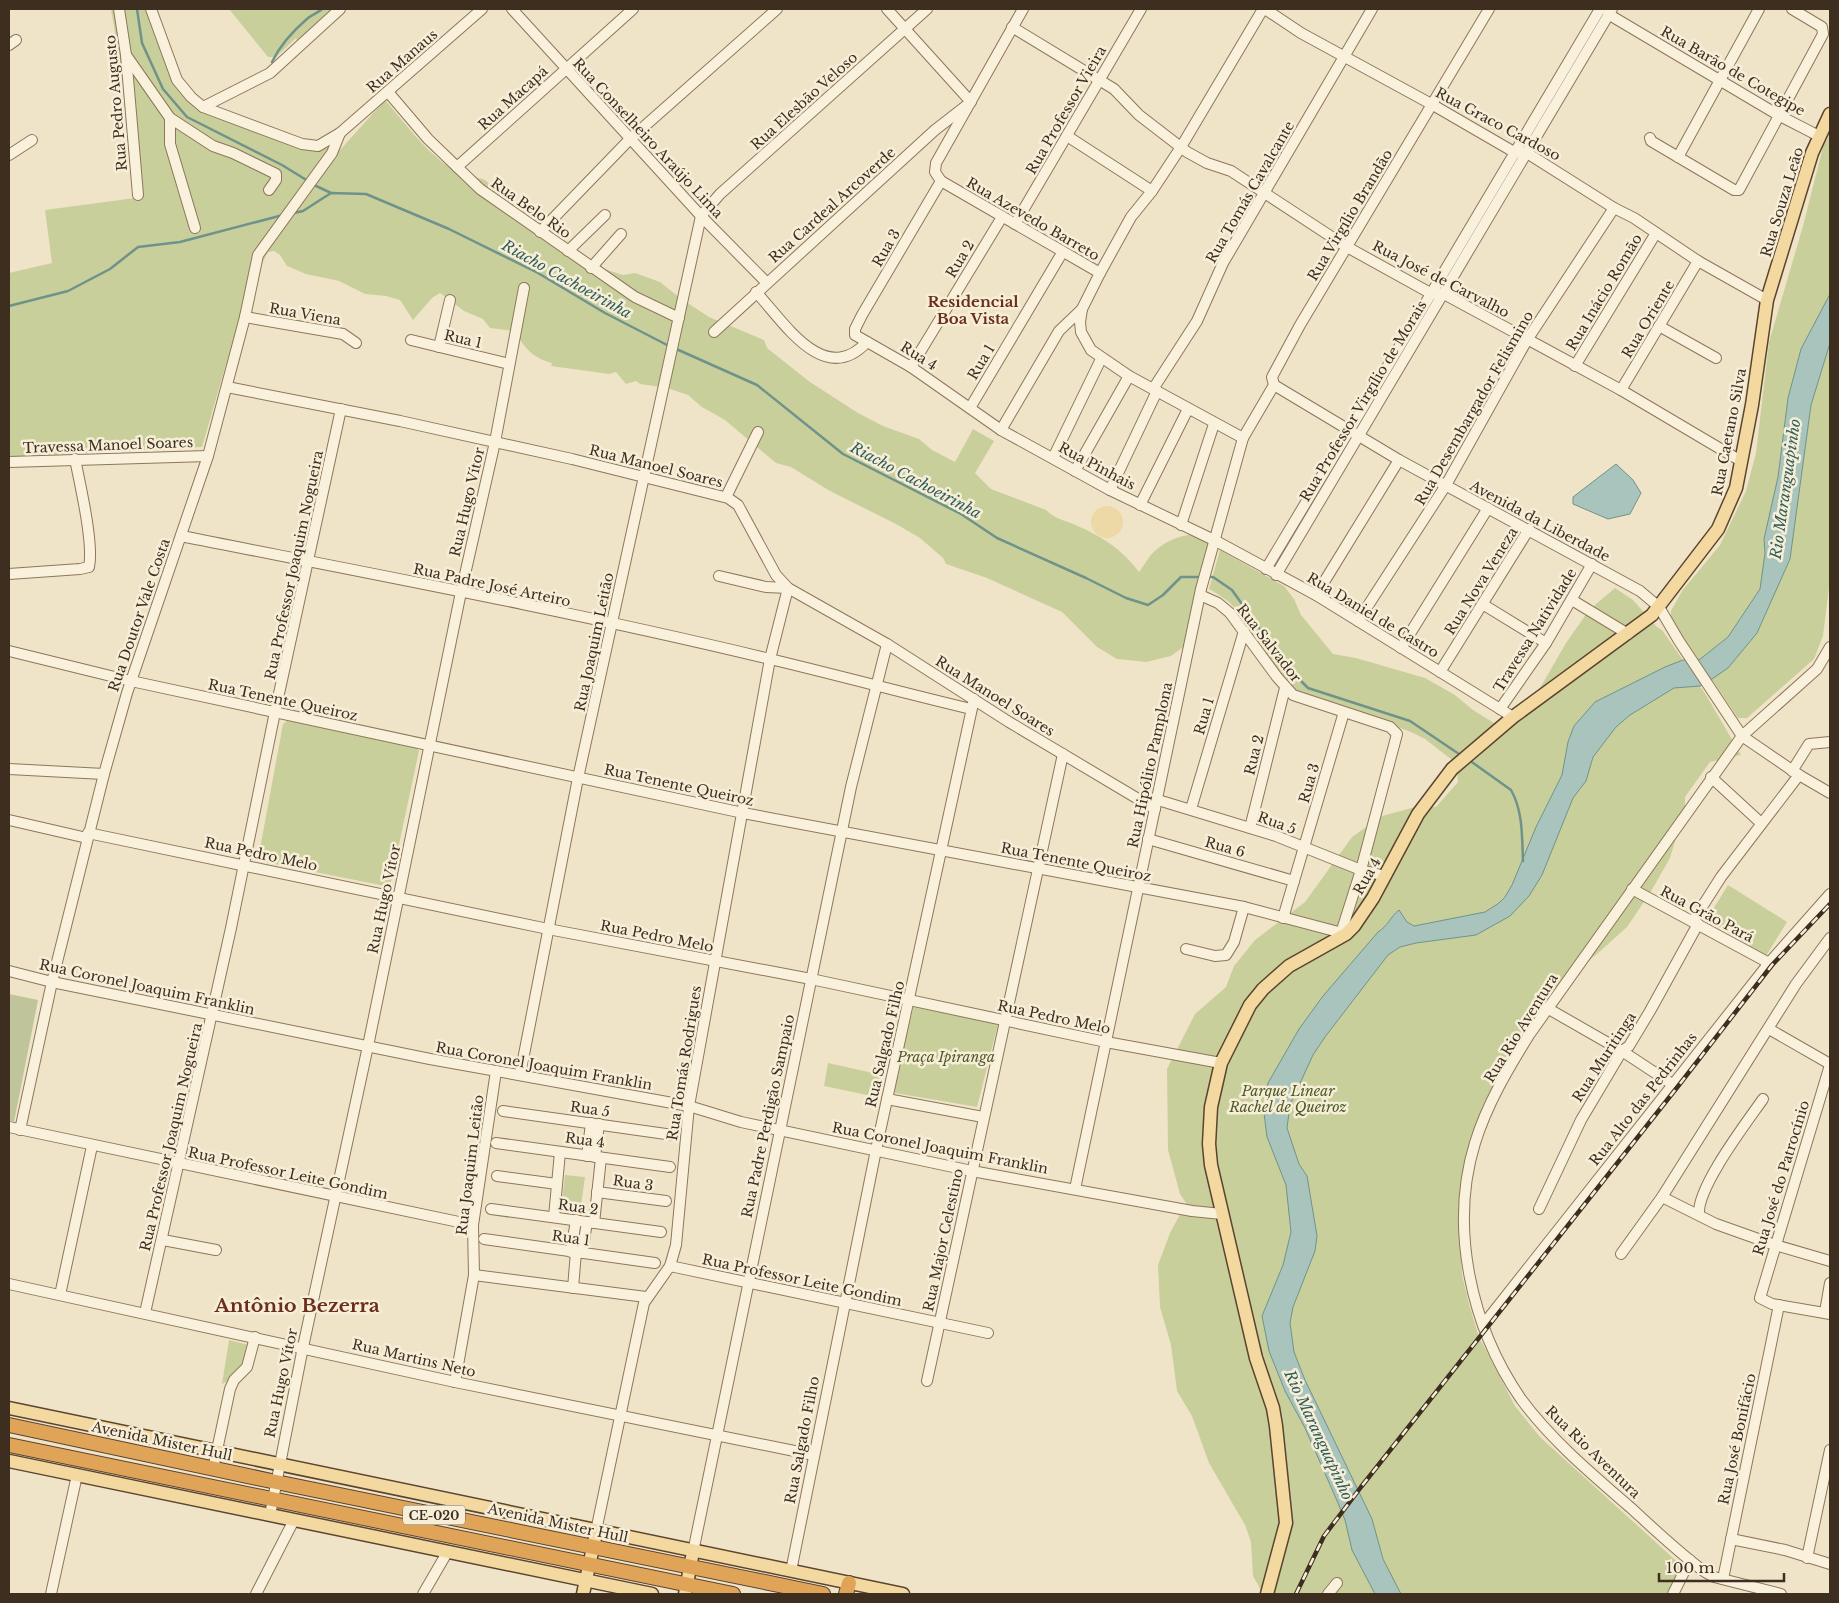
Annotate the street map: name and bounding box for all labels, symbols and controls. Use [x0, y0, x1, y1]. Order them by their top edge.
street label: Rua Barão de Cotegipe [1657, 22, 1809, 120]
street label: Rua Manaus [363, 25, 441, 97]
street label: Rua Pedro Augusto [101, 34, 131, 172]
street label: Rua Professor Vieira [1022, 42, 1110, 177]
street label: Rua Elesbão Veloso [747, 48, 861, 154]
street label: Rua Conselheiro Araújo Lima [569, 54, 727, 222]
street label: Rua Macapá [474, 62, 552, 134]
street label: Rua Graco Cardoso [1432, 83, 1564, 165]
street label: Rua Tomás Cavalcante [1202, 118, 1298, 266]
street label: Rua Cardeal Arcoverde [765, 143, 899, 267]
street label: Rua Souza Leão [1757, 145, 1807, 259]
street label: Rua Virgílio Brandão [1304, 146, 1396, 284]
street label: Rua Azevedo Barreto [963, 173, 1103, 265]
street label: Rua Belo Rio [488, 174, 574, 242]
street label: Rua 3 [868, 226, 904, 270]
street label: Rua Inácio Romão [1562, 230, 1646, 354]
water label: Riacho Cachoeirinha [498, 235, 635, 323]
street label: Rua 2 [942, 237, 978, 281]
street label: Rua José de Carvalho [1369, 237, 1513, 321]
street label: Rua Oriente [1618, 277, 1678, 361]
district label: Residencial Boa Vista [927, 292, 1019, 328]
street label: Rua Professor Virgílio de Morais [1296, 297, 1430, 505]
street label: Rua Viena [268, 299, 343, 329]
street label: Rua Desembargador Felismino [1411, 308, 1537, 508]
street label: Rua 1 [442, 326, 484, 352]
street label: Rua 4 [897, 338, 941, 374]
street label: Rua 1 [963, 341, 999, 383]
street label: Rua Caetano Silva [1708, 367, 1750, 497]
water label: Rio Maranguapinho [1766, 417, 1804, 561]
street label: Travessa Manoel Soares [23, 433, 193, 457]
water label: Riacho Cachoeirinha [847, 437, 985, 522]
street label: Rua Pinhais [1055, 438, 1139, 494]
street label: Rua Manoel Soares [587, 441, 725, 491]
street label: Rua Hugo Vítor [446, 445, 488, 558]
street label: Rua Professor Joaquim Nogueira [261, 449, 327, 681]
street label: Avenida da Liberdade [1466, 476, 1613, 566]
street label: Rua Nova Veneza [1441, 524, 1522, 638]
street label: Rua Doutor Vale Costa [104, 536, 174, 694]
street label: Rua Padre José Arteiro [412, 559, 572, 611]
street label: Travessa Natividade [1490, 565, 1580, 695]
street label: Rua Daniel de Castro [1304, 568, 1442, 662]
street label: Rua Joaquim Leitão [570, 571, 618, 713]
street label: Rua Salvador [1233, 600, 1305, 686]
street label: Rua Manoel Soares [932, 652, 1058, 740]
street label: Rua Tenente Queiroz [206, 675, 360, 725]
street label: Rua Hipólito Pamplona [1124, 680, 1176, 850]
street label: Rua 1 [1190, 695, 1218, 737]
street label: Rua 2 [1240, 733, 1268, 777]
street label: Rua Tenente Queiroz [602, 760, 756, 810]
street label: Rua 3 [1295, 761, 1323, 805]
street label: Rua 5 [1255, 808, 1299, 838]
street label: Rua Pedro Melo [203, 833, 319, 875]
street label: Rua 6 [1203, 833, 1247, 861]
street label: Rua Tenente Queiroz [999, 839, 1153, 885]
street label: Rua Hugo Vítor [364, 842, 404, 955]
street label: Rua 4 [1349, 854, 1385, 898]
street label: Rua Grão Pará [1657, 882, 1757, 946]
street label: Rua Pedro Melo [599, 916, 715, 956]
street label: Rua Coronel Joaquim Franklin [38, 955, 257, 1019]
street label: Rua Rio Aventura [1480, 970, 1562, 1086]
street label: Rua Salgado Filho [862, 979, 908, 1109]
street label: Rua Tomás Rodrigues [663, 984, 705, 1142]
street label: Rua Pedro Melo [996, 996, 1112, 1038]
street label: Rua Muritinga [1568, 1008, 1640, 1105]
street label: Rua Padre Perdigão Sampaio [738, 1013, 798, 1219]
street label: Rua Professor Joaquim Nogueira [136, 1021, 206, 1253]
street label: Rua Alto das Pedrinhas [1585, 1029, 1701, 1169]
street label: Rua Coronel Joaquim Franklin [434, 1038, 654, 1094]
park label: Praça Ipiranga [896, 1048, 995, 1066]
park label: Parque Linear Rachel de Queiroz [1228, 1082, 1347, 1116]
street label: Rua Joaquim Leitão [452, 1094, 488, 1236]
street label: Rua 5 [569, 1097, 611, 1121]
street label: Rua José do Patrocínio [1749, 1098, 1813, 1258]
street label: Rua Coronel Joaquim Franklin [830, 1118, 1050, 1178]
street label: Rua 4 [564, 1128, 606, 1152]
street label: Rua Professor Leite Gondim [187, 1143, 389, 1203]
street label: Rua Major Celestino [919, 1167, 967, 1313]
street label: Rua 3 [612, 1171, 654, 1195]
street label: Rua 2 [557, 1195, 599, 1219]
street label: Rua 1 [551, 1226, 591, 1250]
street label: Rua Professor Leite Gondim [701, 1250, 903, 1310]
district label: Antônio Bezerra [213, 1294, 380, 1317]
street label: Rua Hugo Vítor [261, 1326, 301, 1439]
street label: Rua Martins Neto [350, 1335, 478, 1381]
water label: Rio Maranguapinho [1280, 1366, 1358, 1503]
street label: Rua José Bonifácio [1714, 1372, 1760, 1506]
street label: Rua Salgado Filho [781, 1375, 823, 1505]
street label: Rua Rio Aventura [1542, 1402, 1645, 1502]
street label: Avenida Mister Hull [89, 1417, 234, 1465]
street label: Avenida Mister Hull [485, 1499, 630, 1547]
road number: CE-020 [403, 1506, 465, 1524]
scale bar [1659, 1550, 1784, 1582]
text: 100 m [1666, 1558, 1715, 1577]

